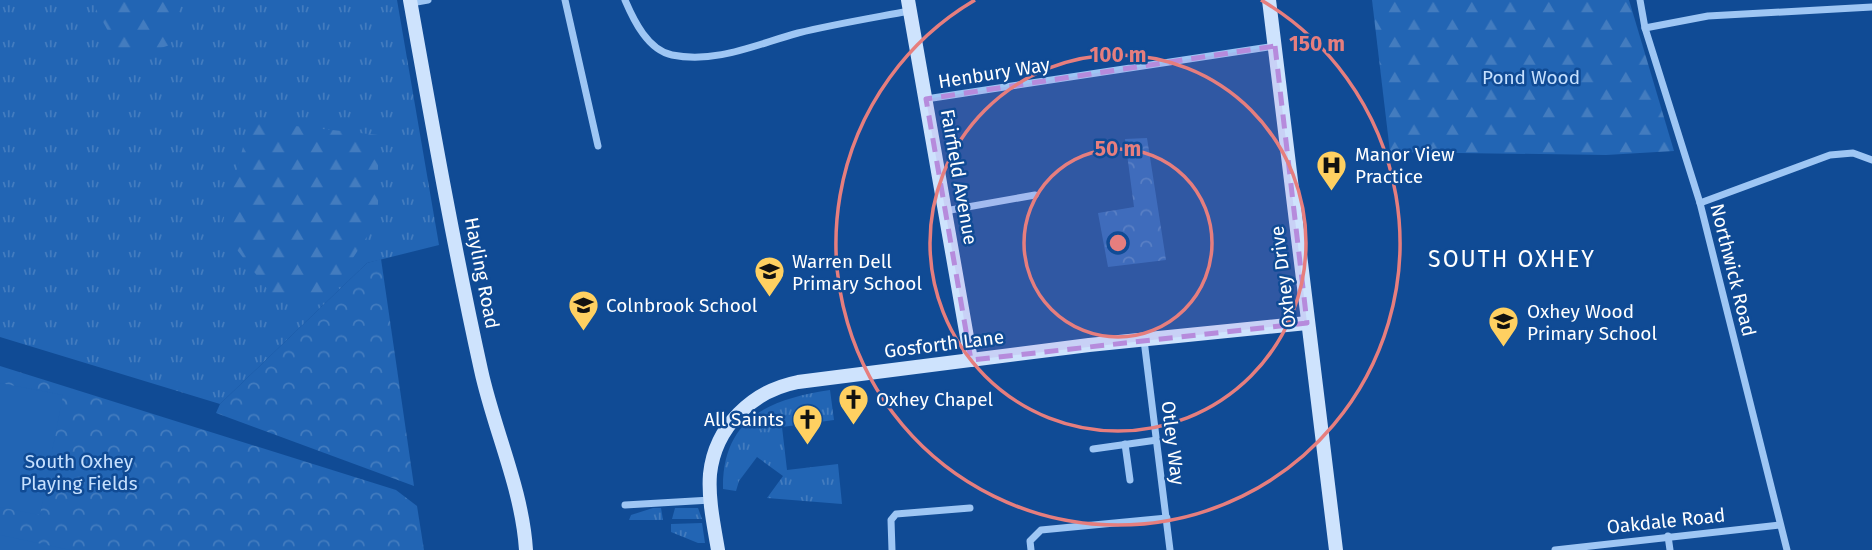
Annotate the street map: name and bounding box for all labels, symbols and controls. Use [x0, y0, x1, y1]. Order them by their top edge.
text: 150 m [1289, 31, 1345, 57]
text: 100 m [1089, 42, 1147, 68]
street label: Henbury Way [936, 53, 1052, 93]
park label: Pond Wood [1482, 66, 1580, 89]
street label: Fairfield Avenue [936, 107, 982, 247]
text: 50 m [1095, 136, 1141, 162]
place label: Manor View Practice [1355, 143, 1455, 188]
hospital icon: Manor View Practice [1315, 148, 1349, 192]
street label: Northwick Road [1705, 201, 1761, 339]
street label: Hayling Road [460, 215, 504, 331]
street label: Oxhey Drive [1265, 225, 1301, 329]
centre of rings [1106, 231, 1130, 255]
district label: SOUTH OXHEY [1428, 245, 1596, 273]
place label: Warren Dell Primary School [792, 250, 922, 295]
school or university icon: Warren Dell Primary School [752, 255, 786, 299]
school or university icon: Colnbrook School [566, 288, 600, 332]
place label: Colnbrook School [606, 294, 758, 317]
place label: Oxhey Wood Primary School [1527, 300, 1657, 345]
school or university icon: Oxhey Wood Primary School [1487, 305, 1521, 349]
street label: Gosforth Lane [883, 325, 1005, 363]
church icon: Oxhey Chapel [836, 382, 870, 426]
place label: Oxhey Chapel [876, 388, 994, 411]
street label: Otley Way [1156, 400, 1190, 487]
church icon: All Saints [790, 402, 824, 446]
place label: All Saints [704, 408, 784, 431]
park label: South Oxhey Playing Fields [20, 450, 138, 495]
street label: Oakdale Road [1606, 503, 1726, 539]

